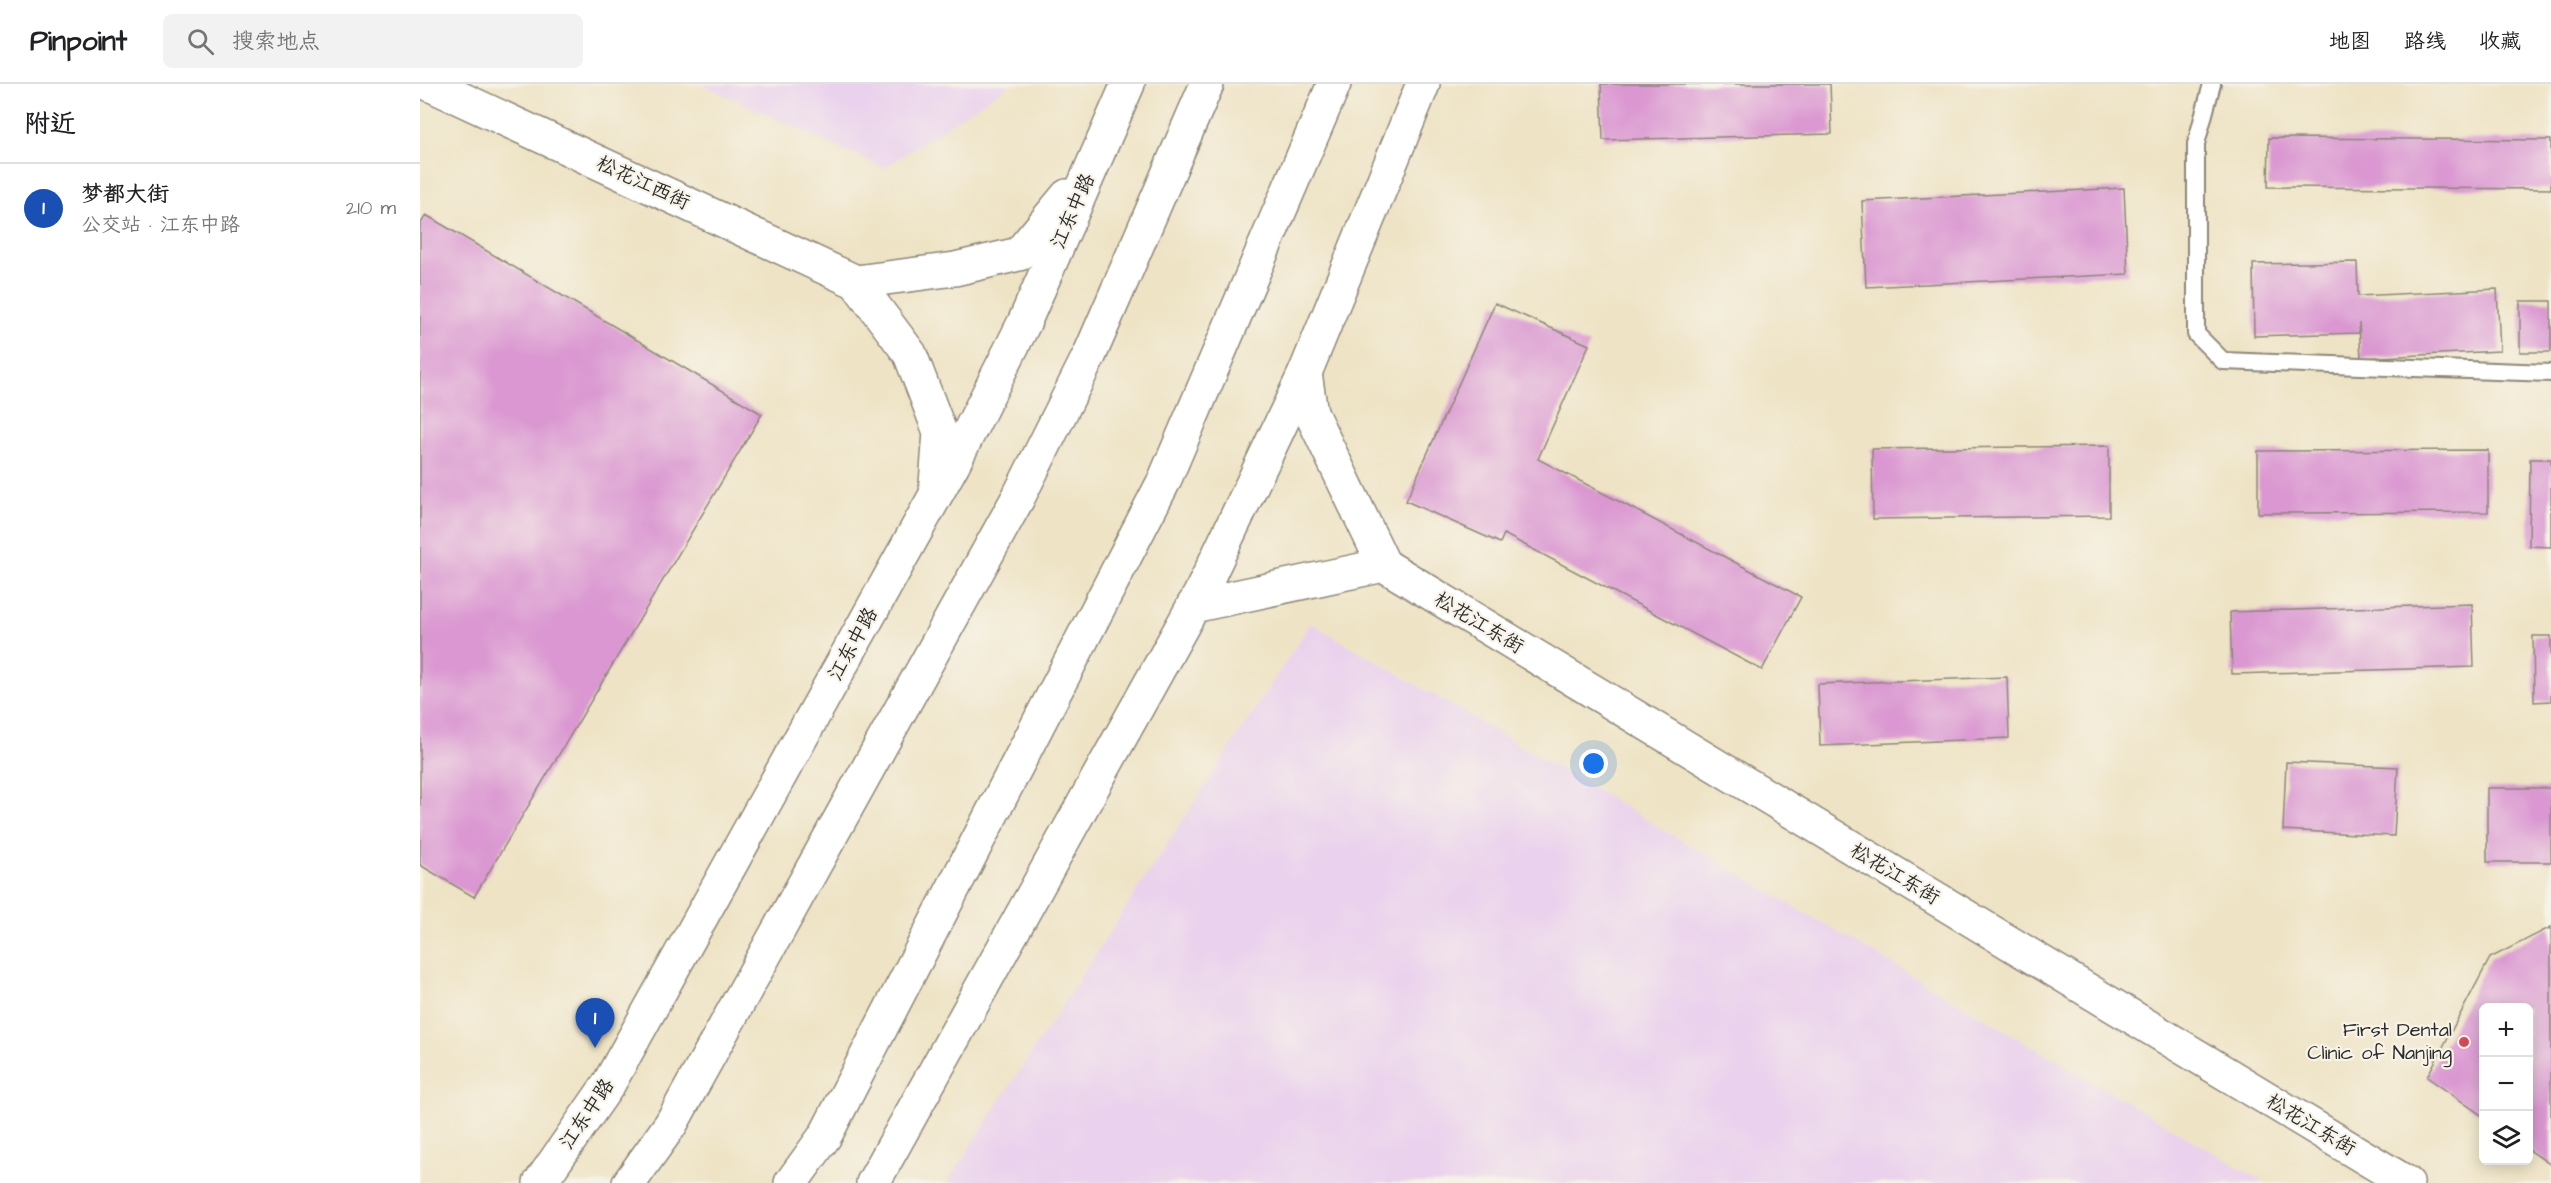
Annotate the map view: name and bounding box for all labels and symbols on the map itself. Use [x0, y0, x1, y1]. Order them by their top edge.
street label: 松花江西街 [592, 149, 694, 217]
street label: 江东中路 [1044, 168, 1102, 253]
street label: 松花江东街 [1429, 585, 1529, 661]
street label: 江东中路 [821, 601, 885, 686]
your location [1579, 749, 1608, 778]
street label: 松花江东街 [1845, 836, 1945, 912]
pin: 1 [576, 998, 615, 1048]
place label: First Dental Clinic of Nanjing [2307, 1016, 2452, 1068]
marker: First Dental Clinic of Nanjing [2457, 1035, 2471, 1049]
street label: 江东中路 [553, 1072, 622, 1155]
street label: 松花江东街 [2261, 1087, 2361, 1163]

